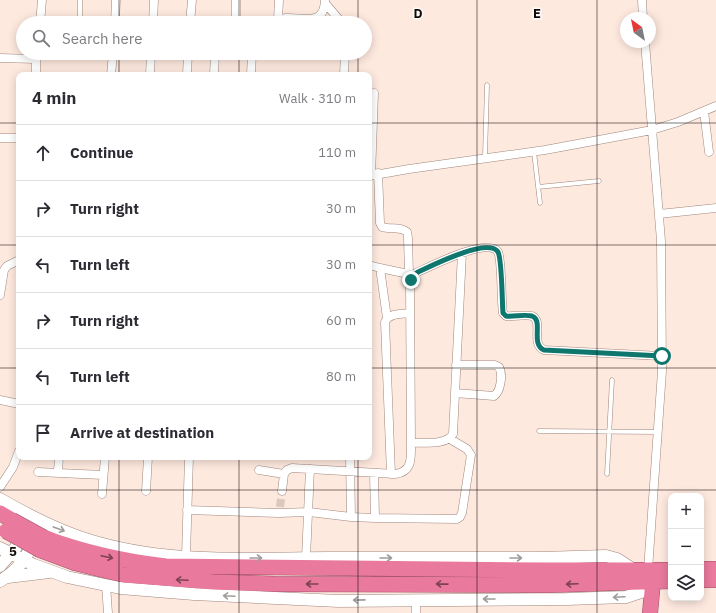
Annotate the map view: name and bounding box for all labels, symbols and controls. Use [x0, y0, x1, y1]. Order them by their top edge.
text: D [413, 5, 423, 22]
text: E [533, 5, 541, 22]
north arrow [620, 12, 656, 48]
search box [16, 16, 372, 60]
icon: search [30, 27, 52, 49]
text: Search here [62, 29, 142, 48]
text: 4 min [32, 87, 76, 109]
text: Walk · 310 m [279, 90, 356, 107]
icon: ahead [32, 142, 54, 164]
text: Continue [70, 143, 134, 162]
text: 110 m [318, 144, 356, 161]
icon: right [32, 198, 54, 220]
text: Turn right [70, 199, 139, 218]
text: 30 m [326, 200, 356, 217]
icon: left [32, 254, 54, 276]
text: Turn left [70, 255, 130, 274]
text: 30 m [326, 256, 356, 273]
route end [402, 271, 420, 289]
icon: right [32, 310, 54, 332]
text: Turn right [70, 311, 139, 330]
text: 60 m [326, 312, 356, 329]
route start [653, 347, 671, 365]
icon: left [32, 366, 54, 388]
text: Turn left [70, 367, 130, 386]
text: 80 m [326, 368, 356, 385]
icon: arrive [32, 422, 54, 444]
text: Arrive at destination [70, 423, 214, 442]
map controls [668, 493, 704, 601]
button: + [668, 493, 704, 529]
one-way arrow [53, 526, 65, 534]
button: − [668, 529, 704, 565]
text: 5 [9, 543, 17, 560]
one-way arrow [100, 553, 113, 561]
one-way arrow [249, 554, 262, 562]
one-way arrow [379, 554, 392, 562]
one-way arrow [509, 554, 522, 562]
button: layers [668, 565, 704, 601]
one-way arrow [176, 577, 189, 584]
one-way arrow [306, 580, 319, 588]
one-way arrow [436, 580, 449, 588]
one-way arrow [566, 580, 579, 588]
one-way arrow [223, 592, 236, 599]
one-way arrow [613, 594, 626, 601]
one-way arrow [353, 596, 366, 604]
one-way arrow [483, 596, 496, 603]

